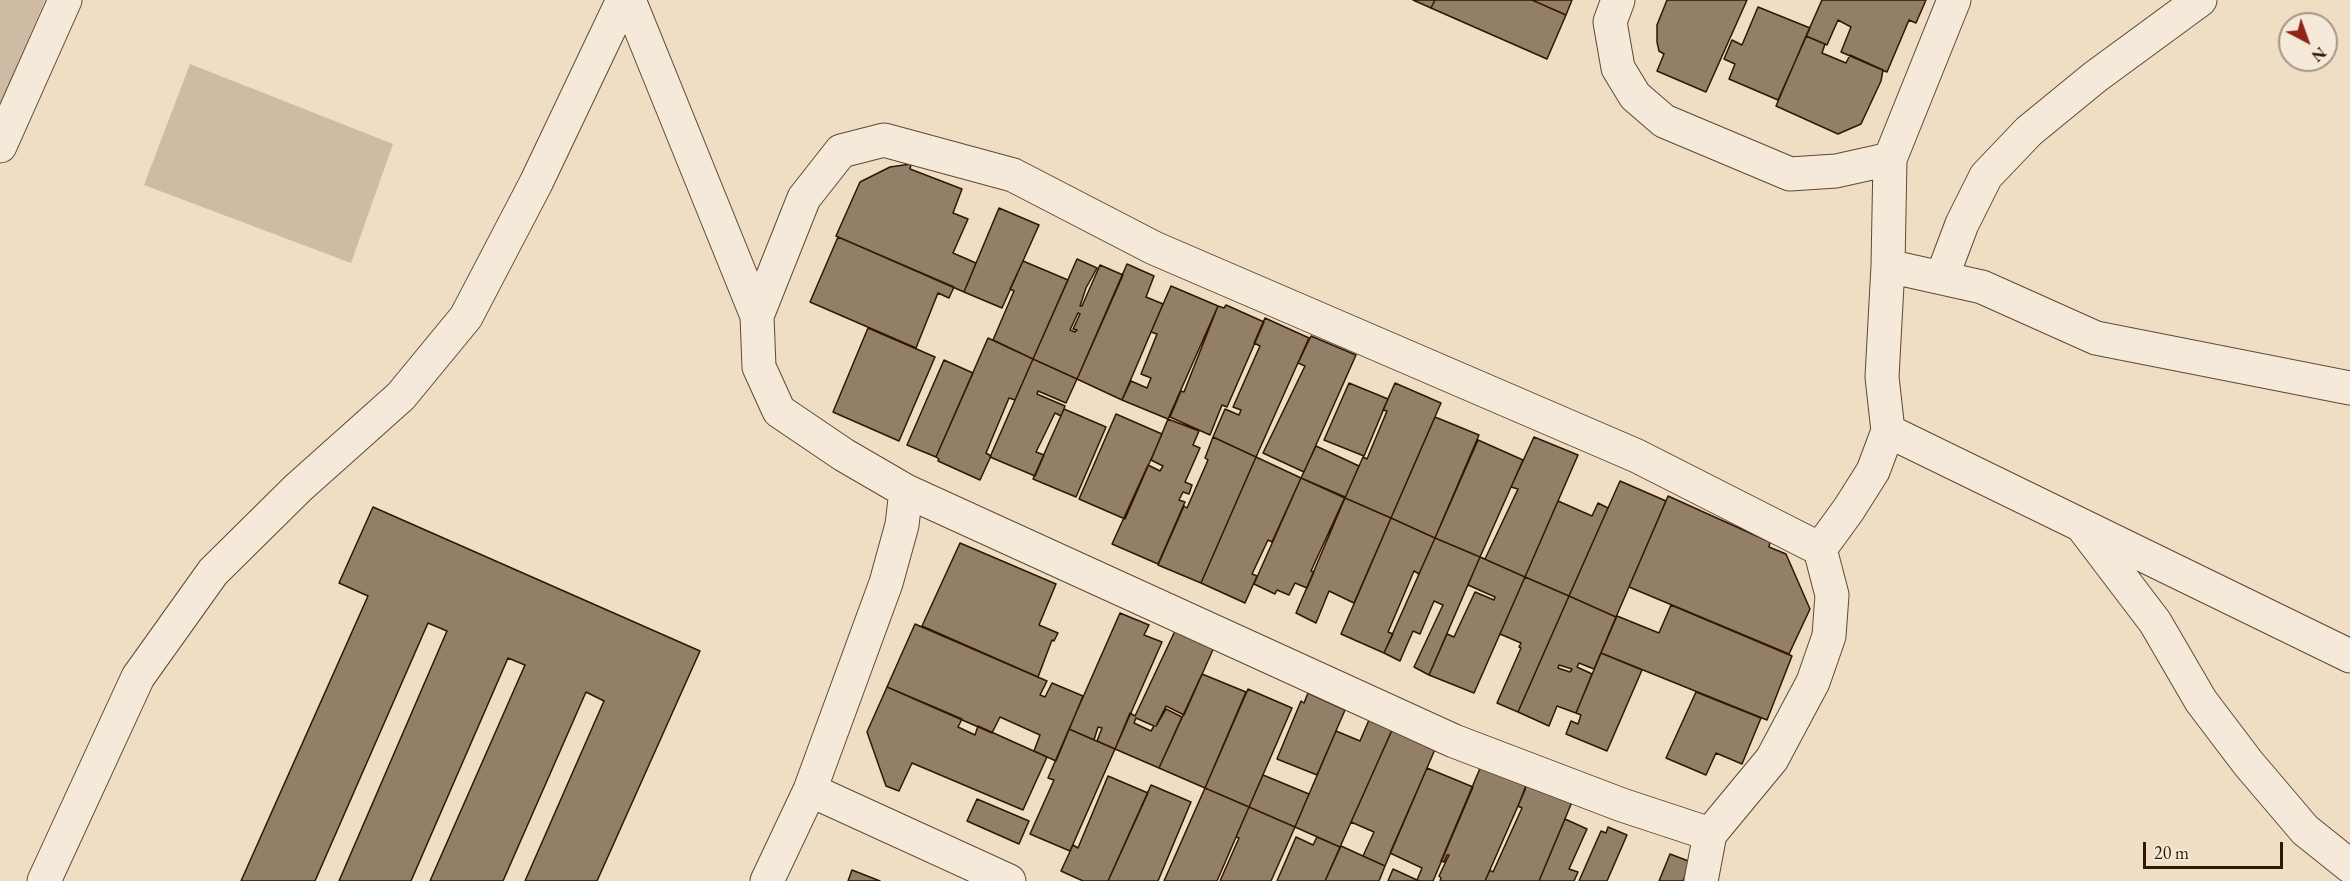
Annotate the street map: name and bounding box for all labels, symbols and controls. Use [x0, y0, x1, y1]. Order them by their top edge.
north arrow [2278, 12, 2338, 72]
text: N [2307, 42, 2331, 67]
scale bar [2146, 830, 2286, 868]
text: 20 m [2154, 841, 2189, 864]

